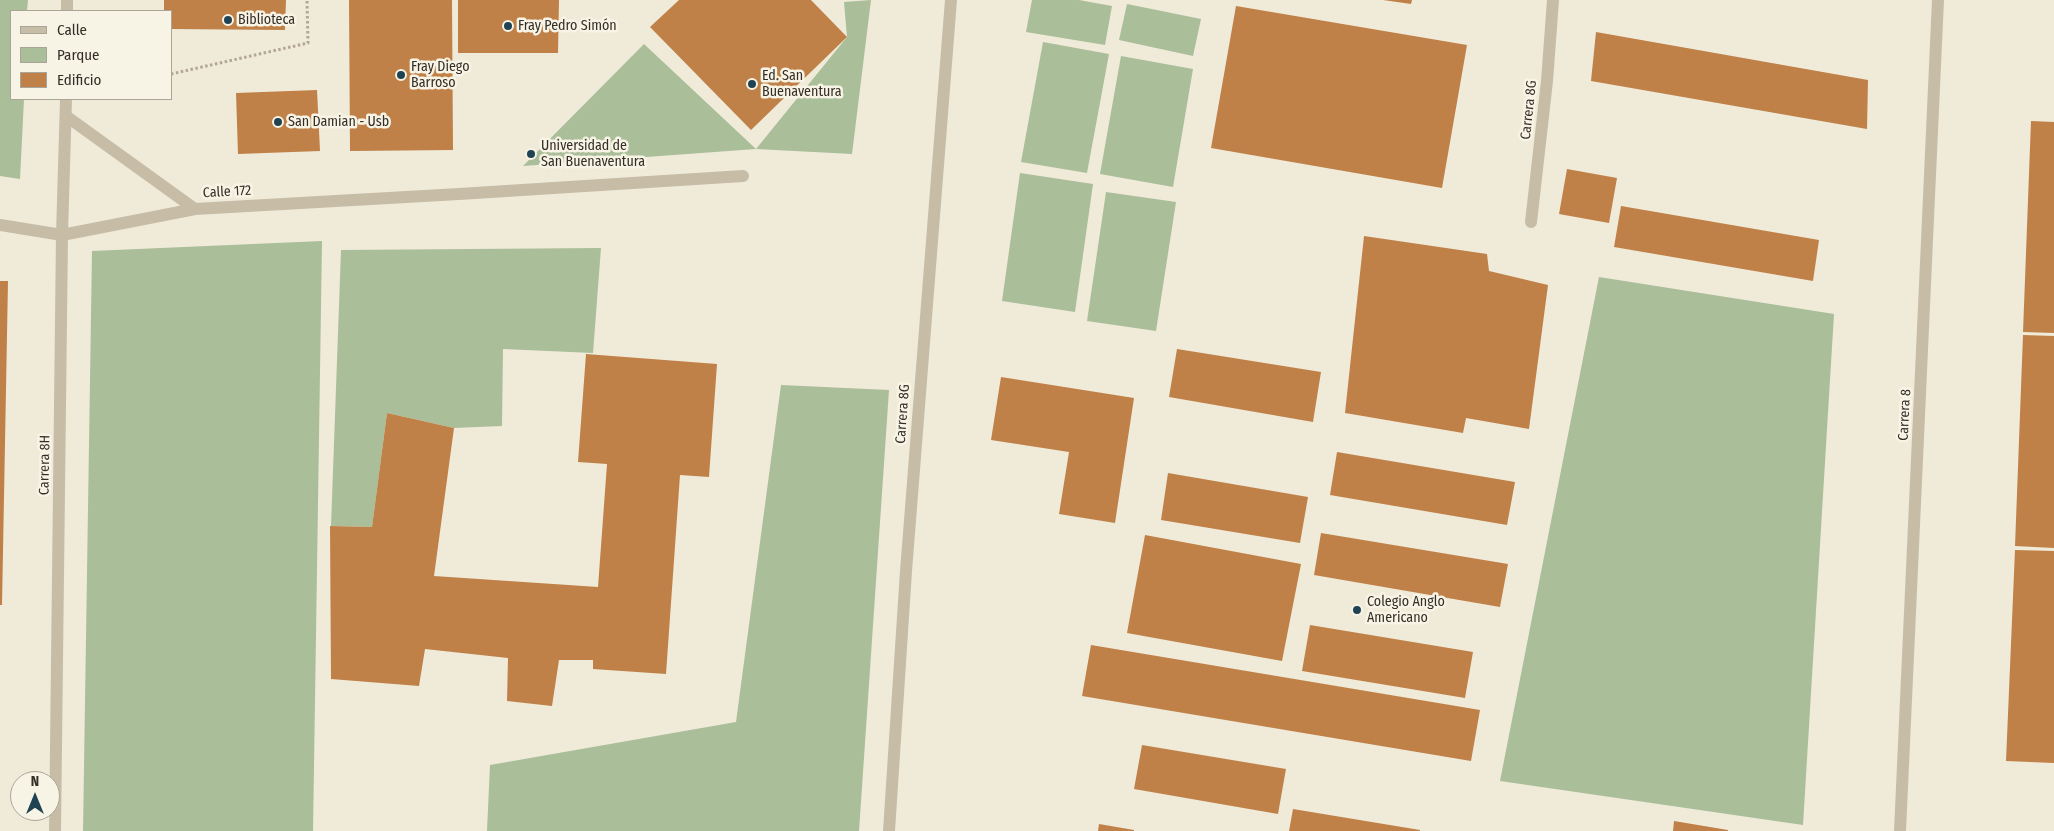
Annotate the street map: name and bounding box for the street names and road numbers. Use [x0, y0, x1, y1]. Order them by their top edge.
street label: Carrera 8G [1518, 79, 1540, 141]
street label: Calle 172 [202, 182, 252, 202]
street label: Carrera 8G [893, 384, 913, 444]
street label: Carrera 8 [1895, 389, 1915, 441]
street label: Carrera 8H [36, 435, 54, 495]

